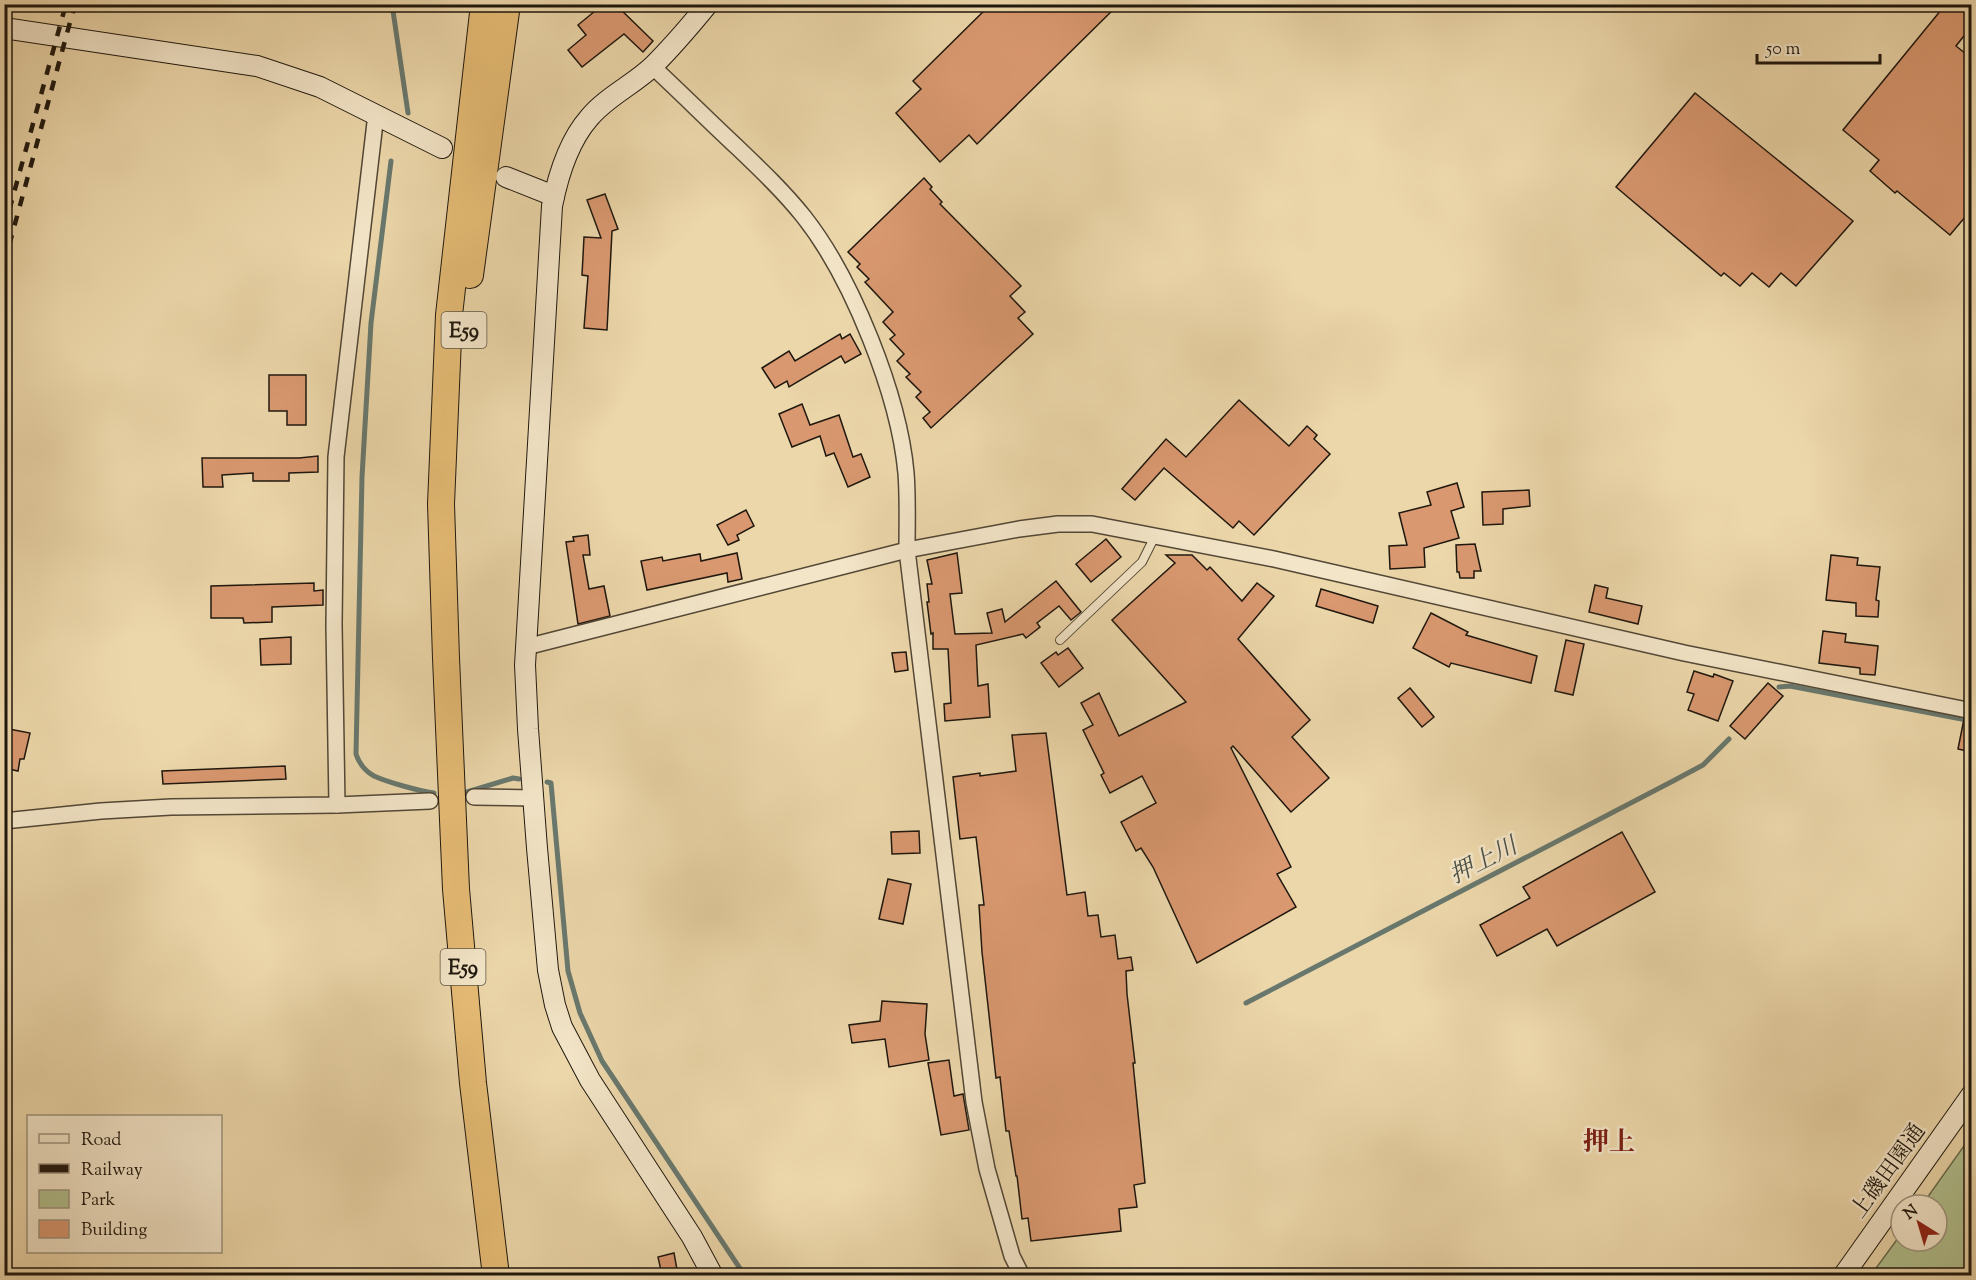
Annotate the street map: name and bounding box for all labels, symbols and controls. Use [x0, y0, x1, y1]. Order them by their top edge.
scale bar [1757, 27, 1880, 65]
text: 50 m [1765, 37, 1801, 63]
road number: E59 [442, 312, 486, 348]
water label: 押上川 [1444, 829, 1526, 893]
road number: E59 [440, 949, 486, 985]
legend [27, 1115, 222, 1253]
street label: 上磯田園通 [1844, 1118, 1935, 1226]
district label: 押上 [1583, 1125, 1635, 1162]
text: Road [81, 1128, 121, 1154]
text: Railway [81, 1158, 143, 1184]
text: Park [81, 1188, 116, 1214]
north arrow [1889, 1193, 1949, 1253]
text: N [1899, 1200, 1924, 1226]
text: Building [81, 1218, 147, 1244]

